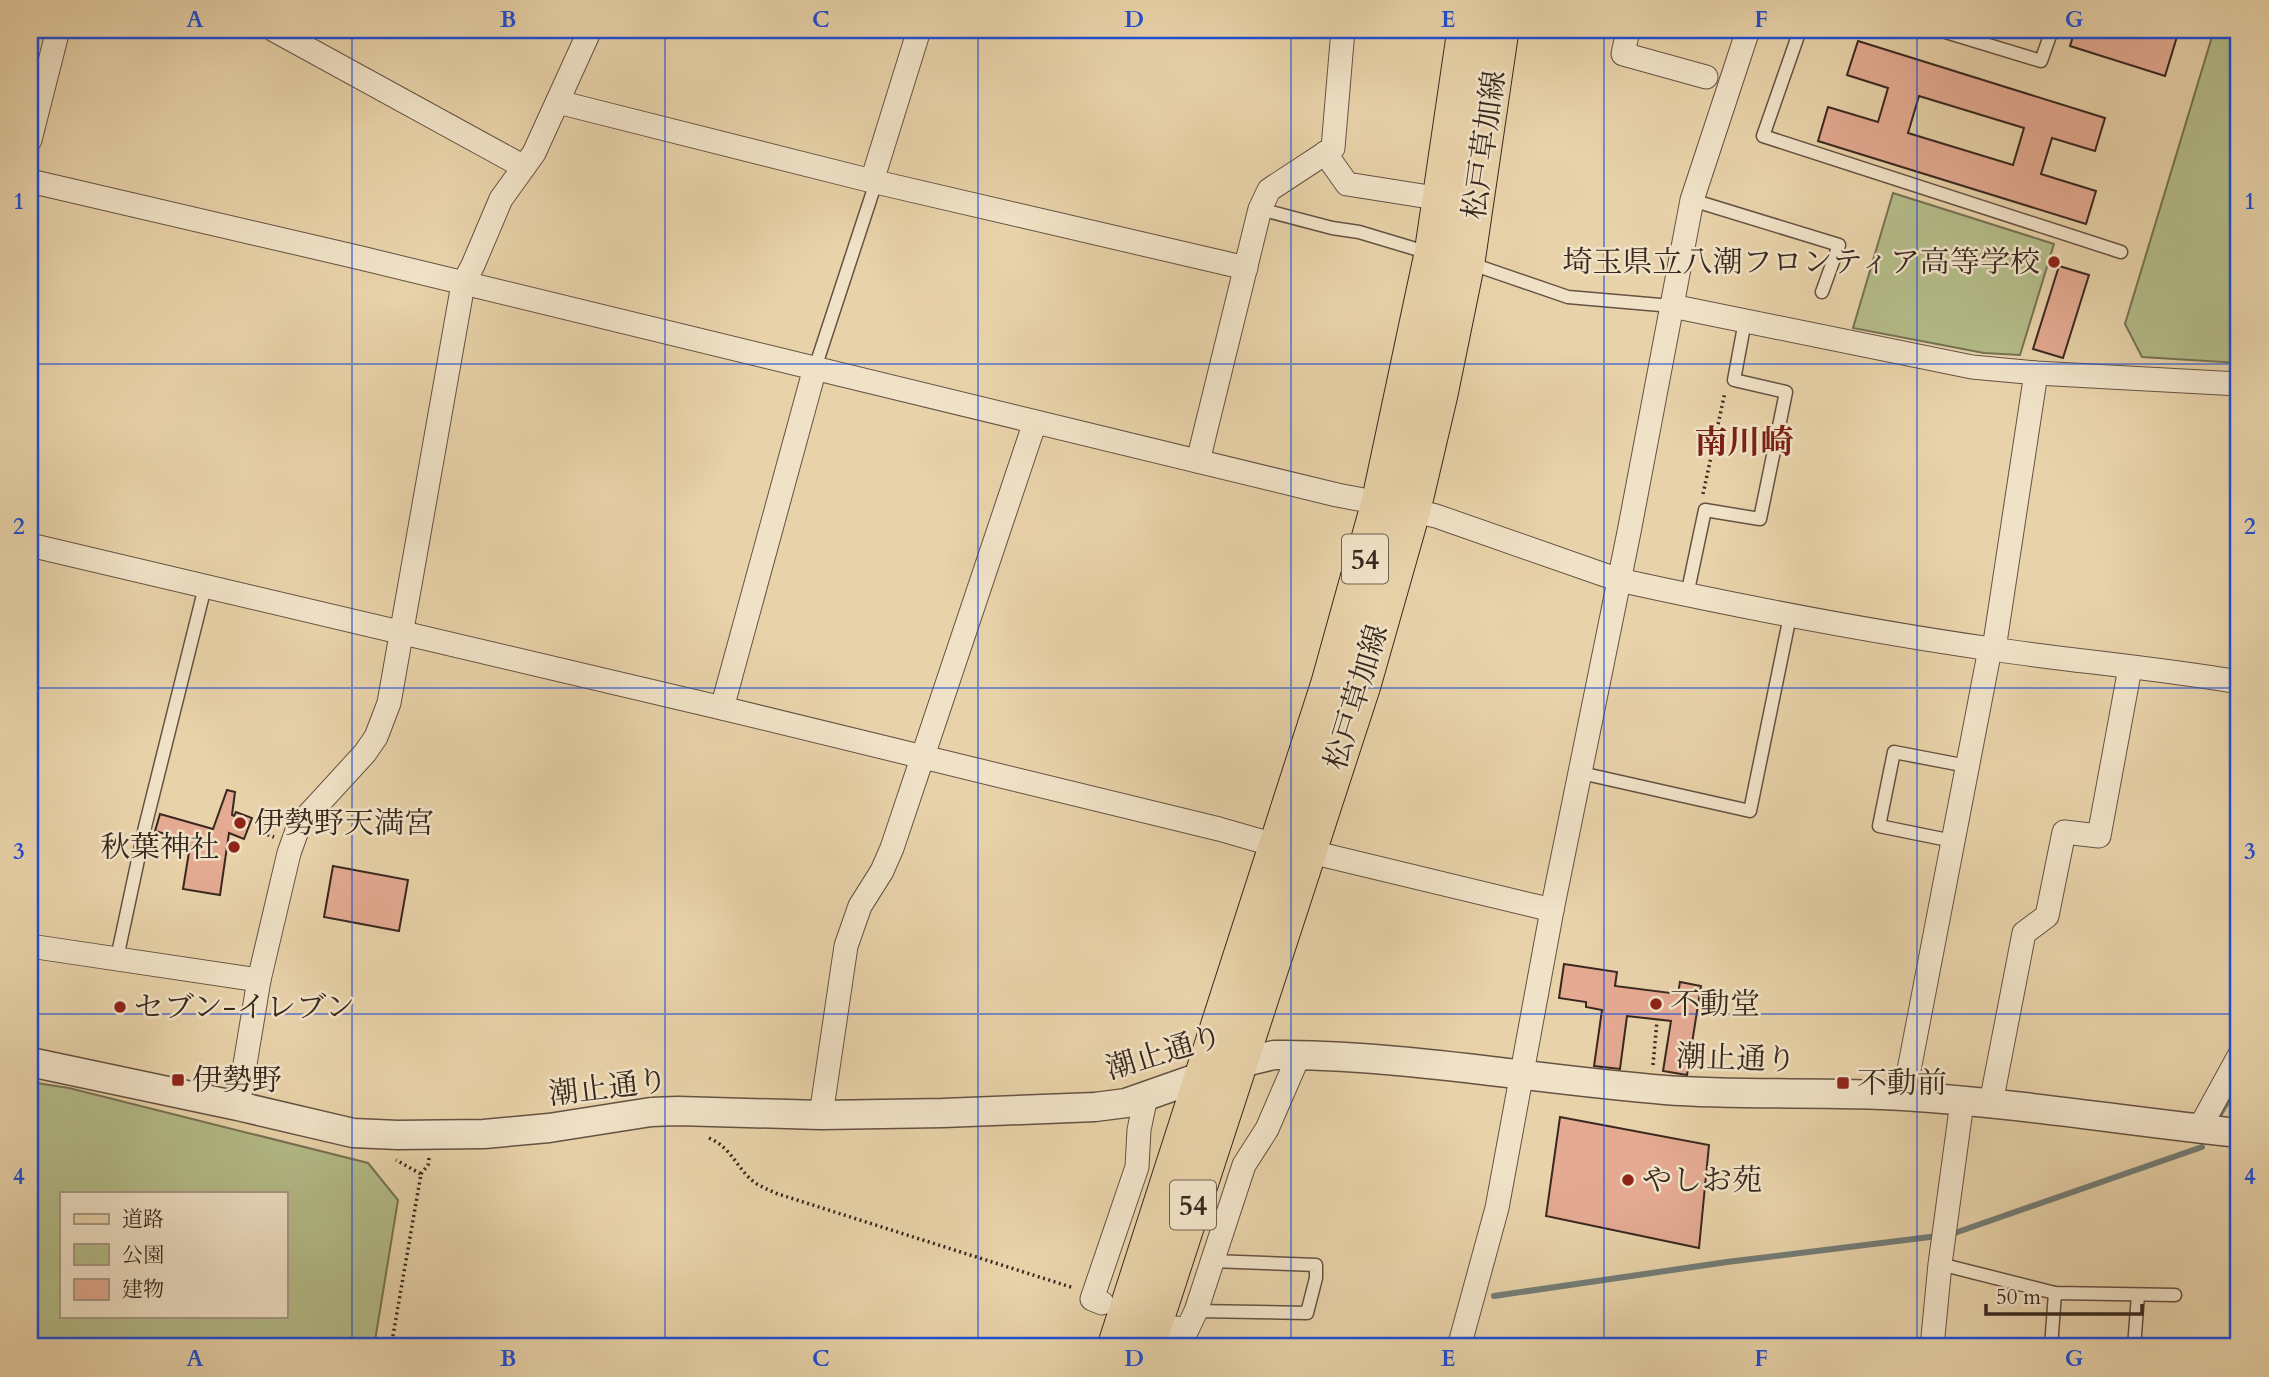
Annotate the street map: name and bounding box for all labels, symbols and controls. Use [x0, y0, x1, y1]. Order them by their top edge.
text: A [186, 4, 204, 35]
text: B [500, 4, 516, 35]
text: C [812, 4, 830, 35]
text: D [1124, 4, 1144, 35]
text: E [1441, 4, 1455, 35]
text: F [1754, 4, 1768, 35]
text: G [2065, 4, 2084, 35]
street label: 松戸草加線 [1454, 68, 1515, 222]
text: 1 [13, 186, 25, 217]
text: 1 [2244, 186, 2256, 217]
place label: 埼玉県立八潮フロンティア高等学校 [1562, 242, 2040, 283]
marker: 埼玉県立八潮フロンティア高等学校 [2046, 254, 2062, 270]
district label: 南川崎 [1695, 420, 1794, 465]
text: 2 [13, 511, 25, 542]
text: 2 [2244, 511, 2256, 542]
road number: 54 [1342, 534, 1388, 584]
street label: 松戸草加線 [1315, 619, 1398, 775]
place label: 伊勢野天満宮 [254, 803, 434, 844]
marker: 伊勢野天満宮 [232, 815, 248, 831]
place label: 秋葉神社 [100, 827, 220, 868]
text: 3 [13, 836, 25, 867]
text: 3 [2244, 836, 2256, 867]
marker: 秋葉神社 [226, 839, 242, 855]
place label: 不動堂 [1670, 984, 1760, 1025]
place label: セブン-イレブン [134, 987, 355, 1028]
marker: 不動堂 [1648, 996, 1664, 1012]
marker: セブン-イレブン [112, 999, 128, 1015]
street label: 潮止通り [1101, 1015, 1228, 1090]
street label: 潮止通り [1675, 1036, 1797, 1081]
place label: 伊勢野 [192, 1060, 282, 1101]
street label: 潮止通り [546, 1060, 670, 1115]
place label: 不動前 [1857, 1063, 1947, 1104]
marker: 伊勢野 [170, 1072, 186, 1088]
marker: 不動前 [1835, 1075, 1851, 1091]
place label: やしお苑 [1642, 1160, 1762, 1201]
text: 4 [13, 1161, 25, 1192]
text: 4 [2244, 1161, 2256, 1192]
marker: やしお苑 [1620, 1172, 1636, 1188]
road number: 54 [1170, 1180, 1216, 1230]
legend [60, 1192, 287, 1318]
text: 道路 [122, 1205, 164, 1234]
text: 公園 [122, 1241, 164, 1270]
scale bar [1986, 1272, 2141, 1316]
text: 建物 [122, 1275, 164, 1304]
text: 50 m [1996, 1283, 2041, 1312]
text: A [186, 1343, 204, 1374]
text: B [500, 1343, 516, 1374]
text: C [812, 1343, 830, 1374]
text: D [1124, 1343, 1144, 1374]
text: E [1441, 1343, 1455, 1374]
text: F [1754, 1343, 1768, 1374]
text: G [2065, 1343, 2084, 1374]

